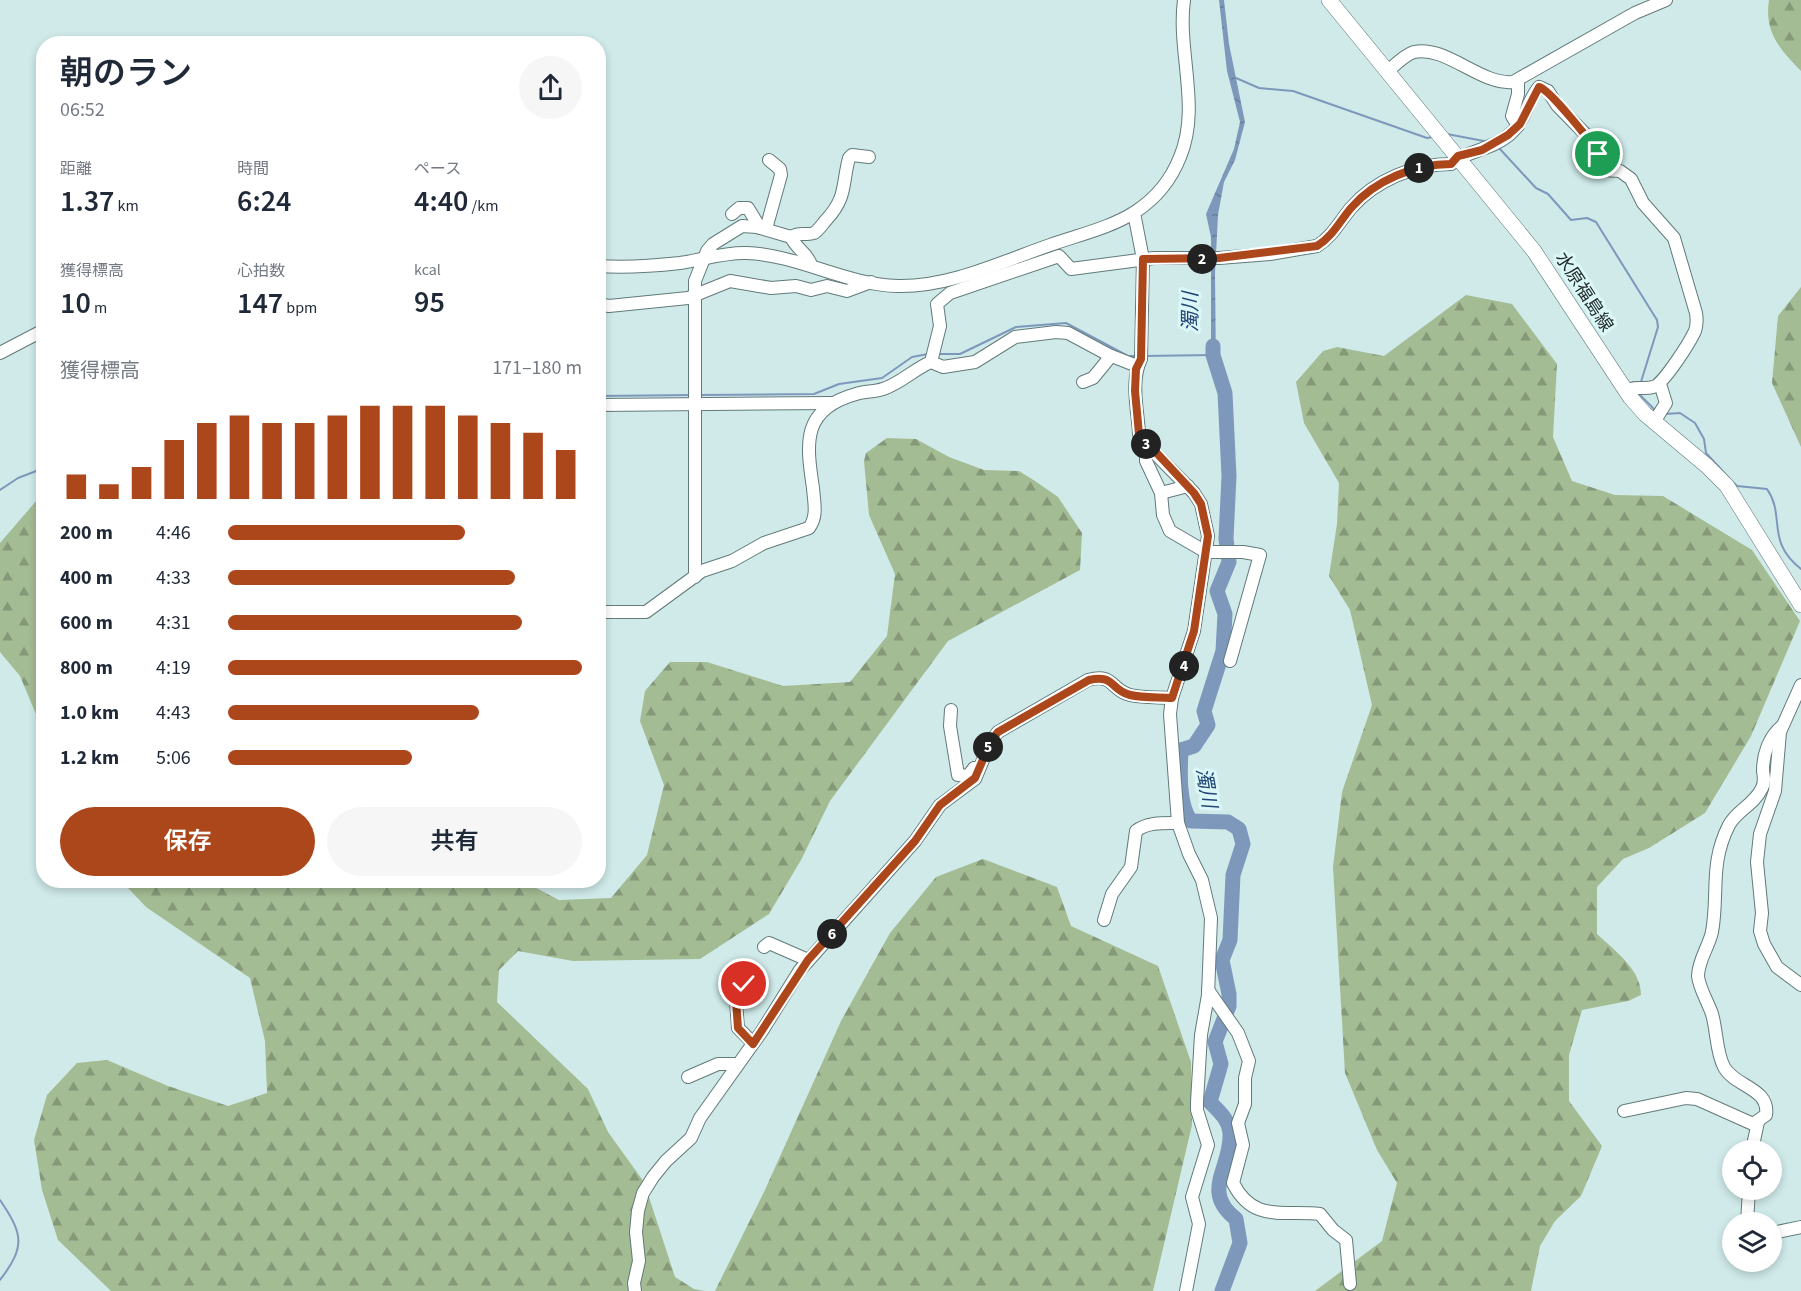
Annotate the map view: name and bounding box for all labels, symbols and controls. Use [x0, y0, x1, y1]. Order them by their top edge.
text: 朝のラン [60, 50, 192, 97]
button: share [519, 56, 582, 119]
text: 06:52 [60, 96, 105, 124]
pin [1572, 128, 1623, 179]
icon: arrive [1581, 137, 1614, 170]
pin: 1 [1404, 153, 1434, 183]
text: 1 [1415, 157, 1423, 179]
text: 距離 [60, 158, 92, 180]
text: 時間 [237, 158, 269, 180]
text: ペース [414, 158, 461, 180]
text: 1.37 [60, 180, 114, 223]
text: 6:24 [237, 180, 291, 223]
text: 4:40 [414, 180, 468, 223]
text: km [114, 195, 139, 217]
text: /km [468, 195, 498, 217]
pin: 2 [1187, 244, 1217, 274]
street label: 水原福島線 [1549, 247, 1619, 337]
text: 2 [1198, 248, 1206, 270]
text: kcal [414, 259, 441, 281]
text: 獲得標高 [60, 260, 124, 282]
text: 心拍数 [237, 260, 285, 282]
text: 95 [414, 281, 445, 324]
text: 10 [60, 282, 91, 325]
text: 147 [237, 282, 283, 325]
water label: 濁川 [1177, 290, 1205, 332]
text: m [91, 297, 107, 319]
text: bpm [283, 297, 317, 319]
text: 171–180 m [492, 354, 582, 382]
text: 獲得標高 [60, 357, 140, 385]
pin: 3 [1131, 429, 1161, 459]
text: 3 [1142, 433, 1150, 455]
text: 200 m [60, 519, 113, 547]
text: 4:46 [156, 519, 191, 547]
text: 400 m [60, 564, 113, 592]
text: 4:33 [156, 564, 191, 592]
text: 600 m [60, 609, 113, 637]
text: 4:31 [156, 609, 191, 637]
pin: 4 [1169, 651, 1199, 681]
text: 800 m [60, 654, 113, 682]
text: 4:19 [156, 654, 191, 682]
text: 4 [1180, 655, 1188, 677]
text: 1.0 km [60, 699, 119, 727]
text: 4:43 [156, 699, 191, 727]
pin: 5 [973, 732, 1003, 762]
text: 5 [984, 736, 992, 758]
text: 1.2 km [60, 744, 119, 772]
text: 5:06 [156, 744, 191, 772]
water label: 濁川 [1189, 766, 1224, 812]
button: 保存 [60, 807, 315, 876]
button: 共有 [327, 807, 582, 876]
pin: 6 [817, 919, 847, 949]
text: 6 [828, 923, 836, 945]
pin [718, 958, 769, 1009]
icon: check [727, 967, 760, 1000]
map controls [1722, 1140, 1782, 1272]
button: locate [1722, 1140, 1782, 1200]
button: layers [1722, 1212, 1782, 1272]

